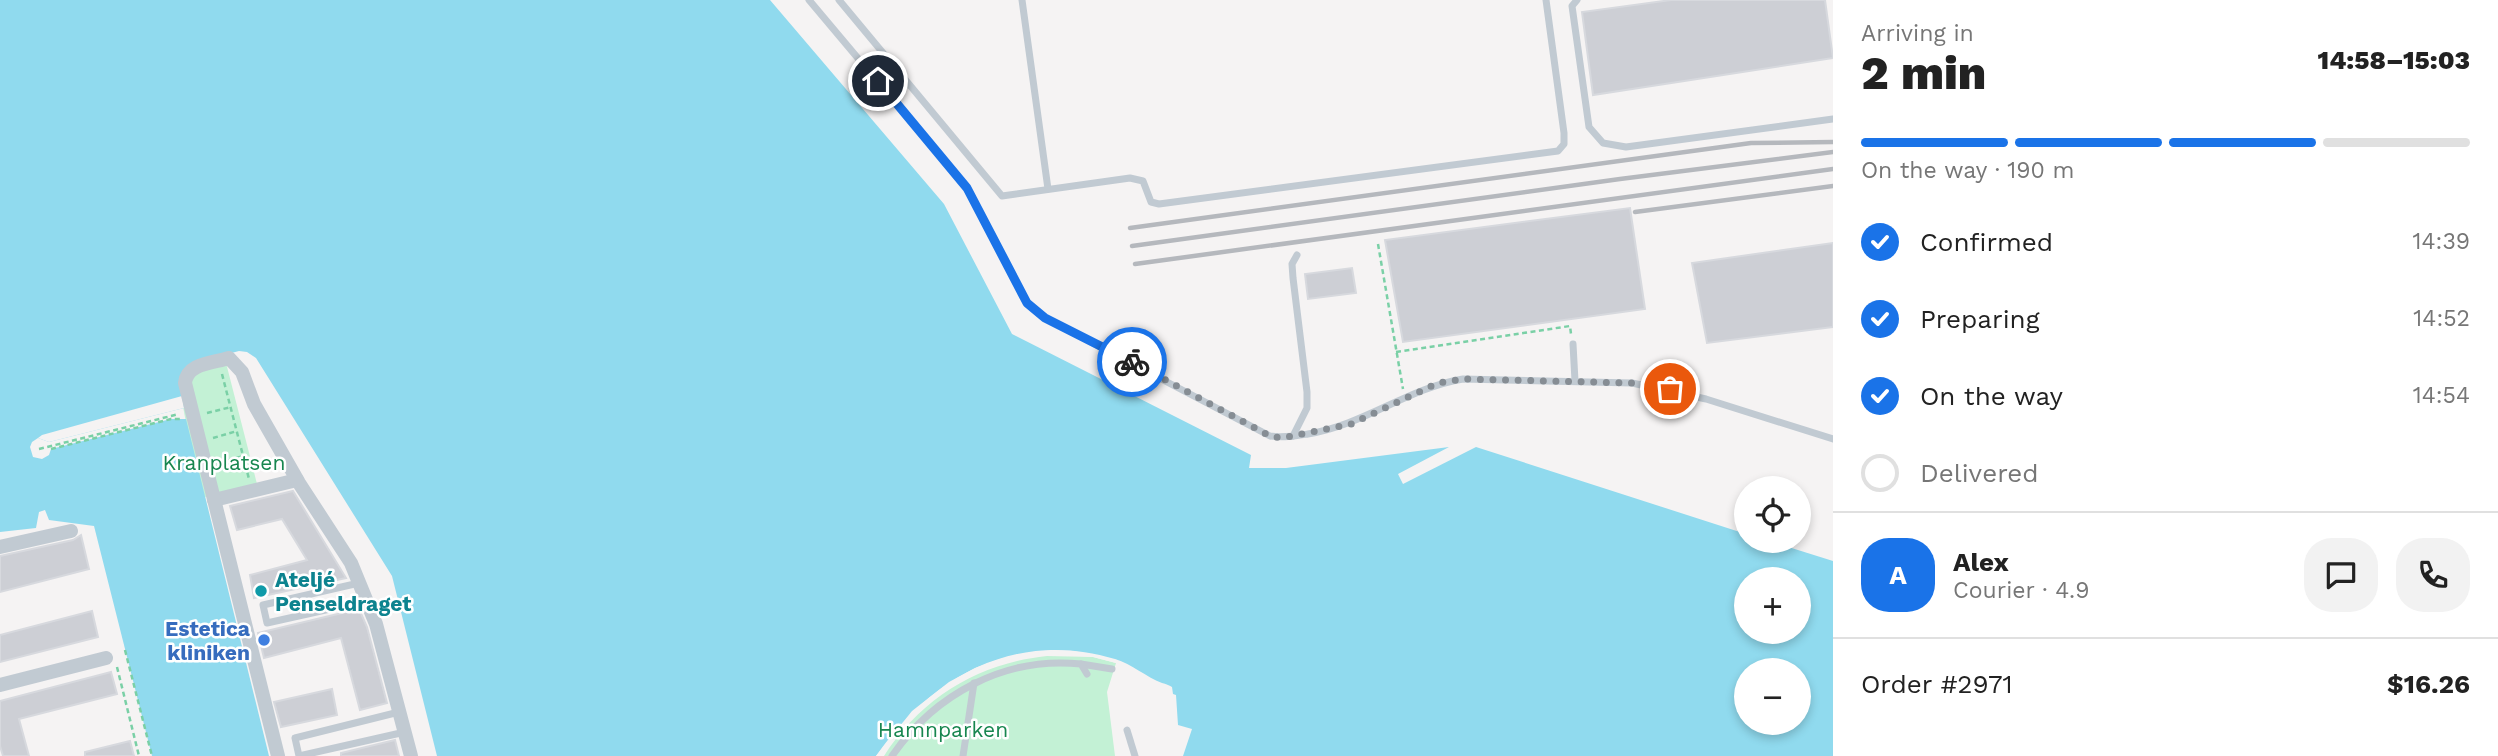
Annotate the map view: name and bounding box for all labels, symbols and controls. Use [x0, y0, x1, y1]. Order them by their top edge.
text: Arriving in [1861, 20, 1974, 47]
text: 14:58–15:03 [2318, 45, 2470, 75]
text: 2 min [1861, 46, 1986, 100]
pin [848, 51, 908, 111]
icon: home [859, 62, 897, 100]
text: On the way · 190 m [1861, 157, 2074, 184]
icon: check [1861, 223, 1899, 261]
text: Confirmed [1920, 227, 2053, 257]
text: 14:39 [2413, 228, 2470, 255]
icon: check [1861, 300, 1899, 338]
text: Preparing [1920, 304, 2040, 334]
text: 14:52 [2413, 305, 2470, 332]
courier [1097, 327, 1167, 397]
icon: bike [1113, 343, 1151, 381]
pin [1640, 359, 1700, 419]
icon: bag [1651, 370, 1689, 408]
icon: check [1861, 377, 1899, 415]
text: On the way [1920, 381, 2063, 411]
text: 14:54 [2413, 382, 2470, 409]
park label: Kranplatsen [163, 450, 285, 475]
text: Delivered [1920, 458, 2039, 488]
map controls [1734, 476, 1811, 735]
button: locate [1734, 476, 1811, 553]
button: chat [2304, 538, 2378, 612]
button: phone [2396, 538, 2470, 612]
text: Alex [1953, 547, 2009, 577]
text: A [1889, 560, 1907, 590]
place label: Ateljé Penseldraget [275, 567, 411, 616]
button: + [1734, 567, 1811, 644]
text: Courier · 4.9 [1953, 577, 2089, 604]
marker: Ateljé Penseldraget [253, 583, 269, 599]
place label: Estetica kliniken [165, 616, 251, 665]
marker: Estetica kliniken [256, 632, 272, 648]
button: − [1734, 658, 1811, 735]
text: Order #2971 [1861, 669, 2013, 699]
text: $16.26 [2387, 669, 2470, 699]
park label: Hamnparken [878, 717, 1008, 742]

